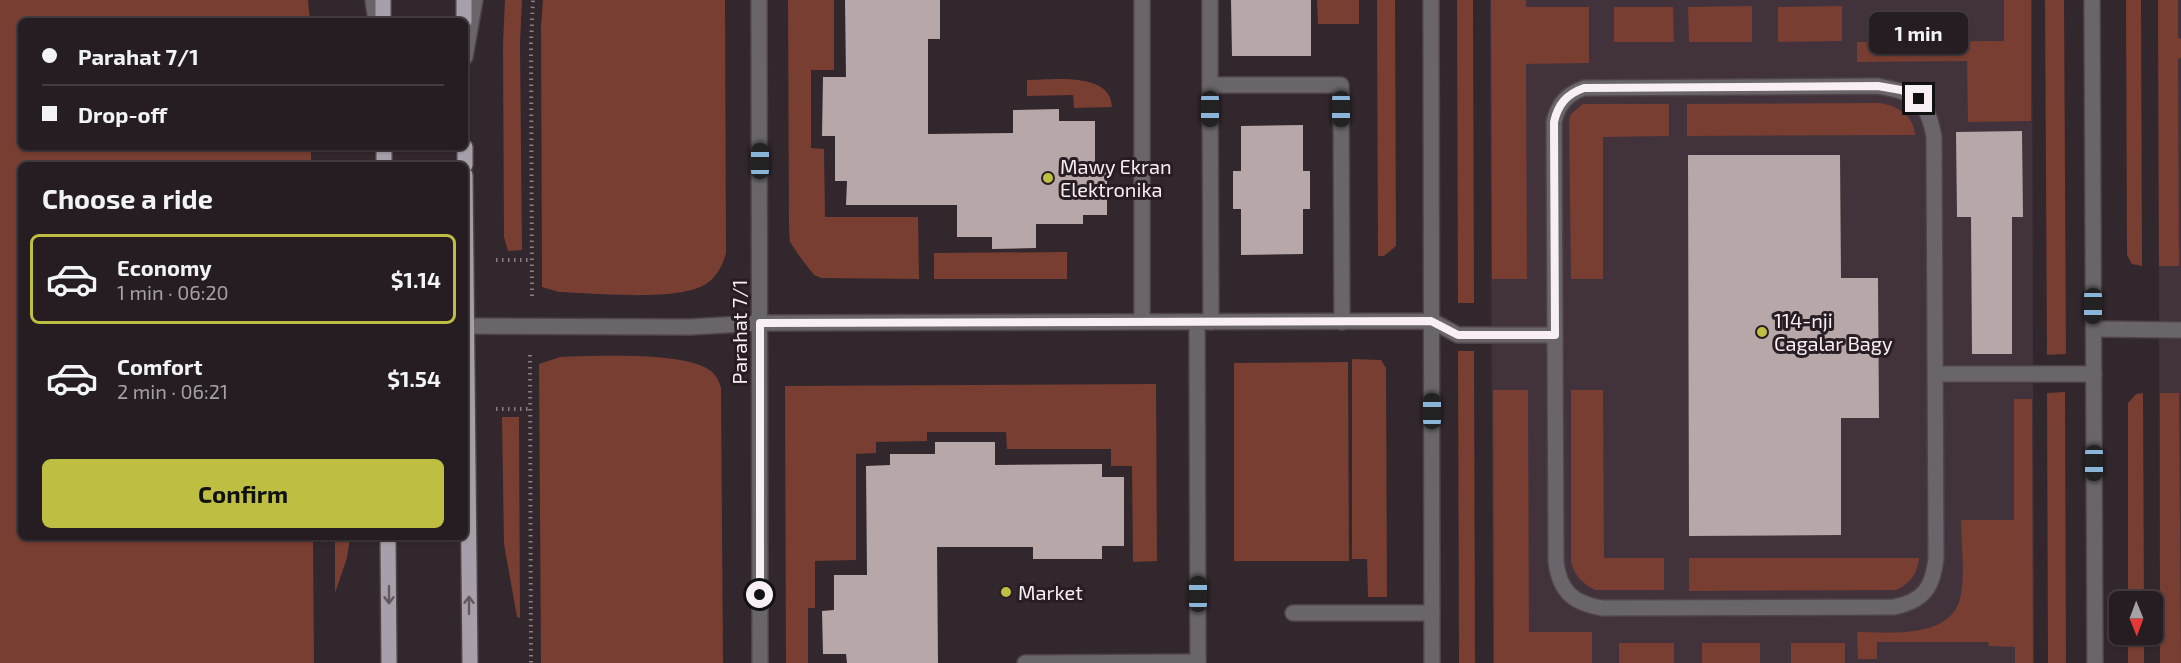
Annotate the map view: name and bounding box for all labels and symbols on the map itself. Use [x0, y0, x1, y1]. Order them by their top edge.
callout: 1 min [1870, 12, 1968, 54]
route end [1905, 85, 1932, 112]
car [1201, 91, 1219, 127]
car [1332, 91, 1350, 127]
car [751, 143, 769, 179]
place label: Mawy Ekran Elektronika [1060, 154, 1172, 201]
marker: Mawy Ekran Elektronika [1041, 171, 1055, 185]
street label: Parahat 7/1 [727, 280, 751, 384]
car [2084, 288, 2102, 324]
place label: 114-nji Cagalar Bagy [1774, 308, 1893, 355]
marker: 114-nji Cagalar Bagy [1755, 325, 1769, 339]
car [1423, 393, 1441, 429]
car [2085, 445, 2103, 481]
car [1189, 576, 1207, 612]
place label: Market [1018, 580, 1083, 604]
route start [746, 581, 773, 608]
one-way arrow [383, 585, 395, 605]
marker: Market [999, 585, 1013, 599]
north arrow [2109, 591, 2163, 645]
one-way arrow [463, 595, 475, 615]

